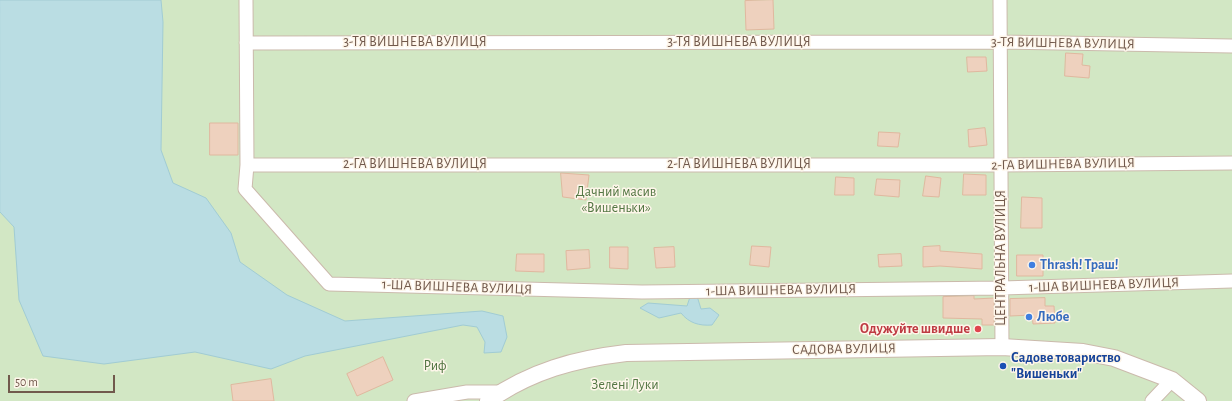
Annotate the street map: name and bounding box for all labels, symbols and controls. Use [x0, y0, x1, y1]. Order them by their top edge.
street label: 3-ТЯ ВИШНЕВА ВУЛИЦЯ [991, 33, 1135, 53]
street label: 3-ТЯ ВИШНЕВА ВУЛИЦЯ [343, 34, 487, 50]
street label: 3-ТЯ ВИШНЕВА ВУЛИЦЯ [667, 34, 811, 50]
street label: 2-ГА ВИШНЕВА ВУЛИЦЯ [991, 154, 1135, 174]
street label: 2-ГА ВИШНЕВА ВУЛИЦЯ [343, 156, 487, 172]
street label: 2-ГА ВИШНЕВА ВУЛИЦЯ [667, 156, 811, 172]
park label: Дачний масив «Вишеньки» [576, 184, 656, 216]
street label: ЦЕНТРАЛЬНА ВУЛИЦЯ [993, 190, 1009, 326]
place label: Thrash! Траш! [1040, 257, 1118, 273]
marker: Thrash! Траш! [1027, 260, 1037, 270]
street label: 1-ША ВИШНЕВА ВУЛИЦЯ [1029, 274, 1179, 296]
street label: 1-ША ВИШНЕВА ВУЛИЦЯ [382, 276, 532, 298]
street label: 1-ША ВИШНЕВА ВУЛИЦЯ [706, 280, 856, 300]
place label: Любе [1037, 309, 1069, 325]
marker: Любе [1024, 312, 1034, 322]
place label: Одужуйте швидше [860, 321, 970, 337]
marker: Одужуйте швидше [973, 324, 983, 334]
street label: САДОВА ВУЛИЦЯ [792, 340, 896, 358]
place label: Садове товариство "Вишеньки" [1011, 350, 1121, 382]
park label: Риф [423, 358, 447, 374]
marker: Садове товариство "Вишеньки" [998, 361, 1008, 371]
scale bar [10, 367, 117, 393]
text: 50 m [15, 376, 38, 388]
park label: Зелені Луки [591, 377, 659, 393]

